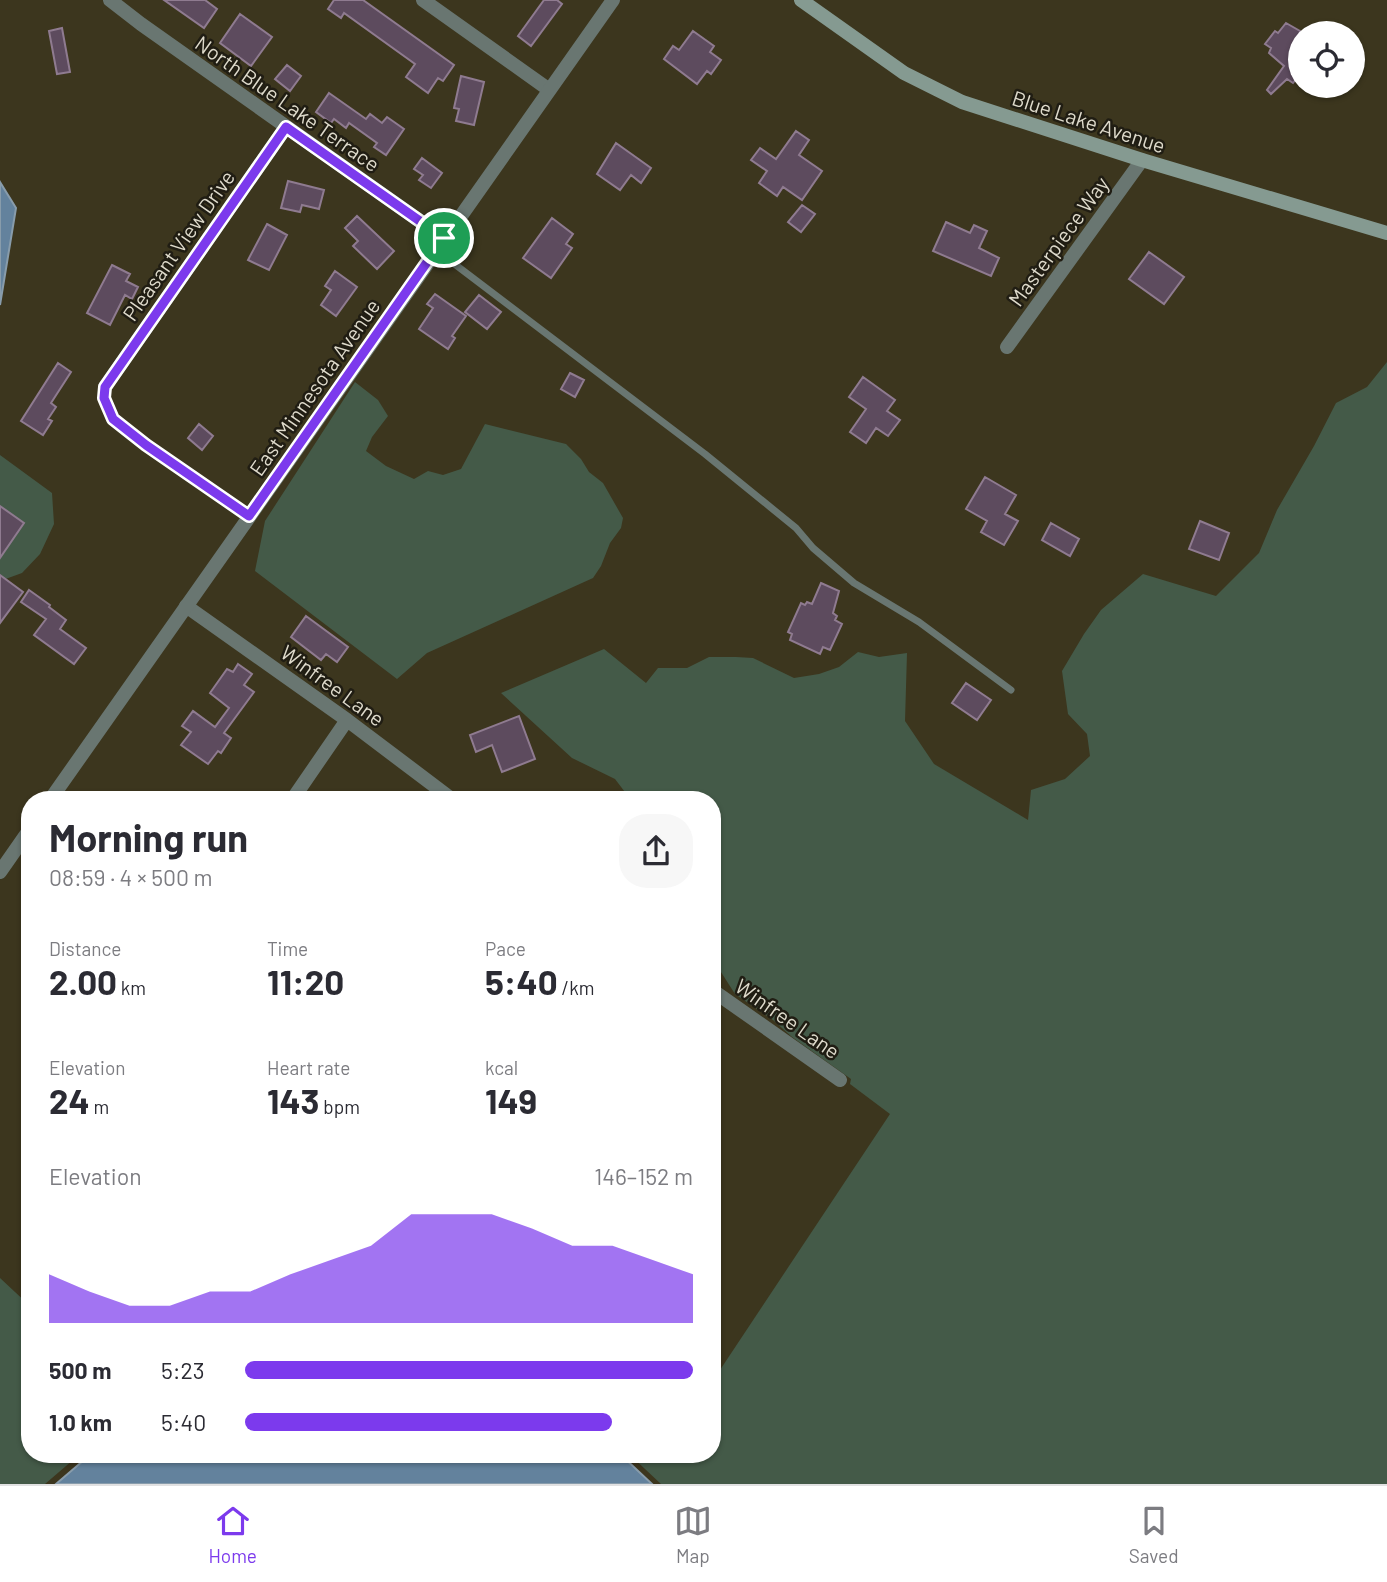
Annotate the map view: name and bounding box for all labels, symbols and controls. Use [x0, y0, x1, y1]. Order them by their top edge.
map controls [1288, 21, 1365, 98]
button: locate [1288, 21, 1365, 98]
street label: North Blue Lake Terrace [191, 30, 385, 176]
street label: Blue Lake Avenue [1009, 84, 1169, 158]
street label: Pleasant View Drive [117, 165, 239, 325]
street label: Masterpiece Way [1003, 171, 1114, 311]
pin [414, 208, 474, 268]
icon: arrive [425, 219, 463, 257]
street label: East Minnesota Avenue [244, 294, 384, 480]
street label: Winfree Lane [276, 639, 390, 731]
text: Morning run [49, 814, 248, 860]
button: share [619, 814, 693, 888]
text: 08:59 · 4 × 500 m [49, 863, 213, 891]
text: Distance [49, 937, 121, 960]
text: Time [267, 937, 308, 960]
text: Pace [485, 937, 526, 960]
text: 2.00 [49, 960, 117, 1002]
text: 11:20 [267, 960, 344, 1002]
text: 5:40 [485, 960, 558, 1002]
street label: Winfree Lane [731, 973, 845, 1063]
text: km [117, 976, 146, 999]
text: /km [558, 976, 594, 999]
text: Elevation [49, 1056, 126, 1079]
text: Heart rate [267, 1056, 350, 1079]
text: kcal [485, 1056, 518, 1079]
text: 24 [49, 1079, 90, 1121]
text: 143 [267, 1079, 319, 1121]
text: 149 [485, 1079, 537, 1121]
text: m [90, 1095, 109, 1118]
text: bpm [319, 1095, 360, 1118]
text: Elevation [49, 1162, 142, 1190]
text: 146–152 m [594, 1162, 693, 1190]
text: 500 m [49, 1356, 111, 1384]
text: 5:23 [161, 1356, 205, 1384]
text: 1.0 km [49, 1408, 112, 1436]
text: 5:40 [161, 1408, 206, 1436]
tab: Home [208, 1502, 257, 1567]
tab: Map [674, 1502, 712, 1567]
tab: Saved [1129, 1502, 1179, 1567]

